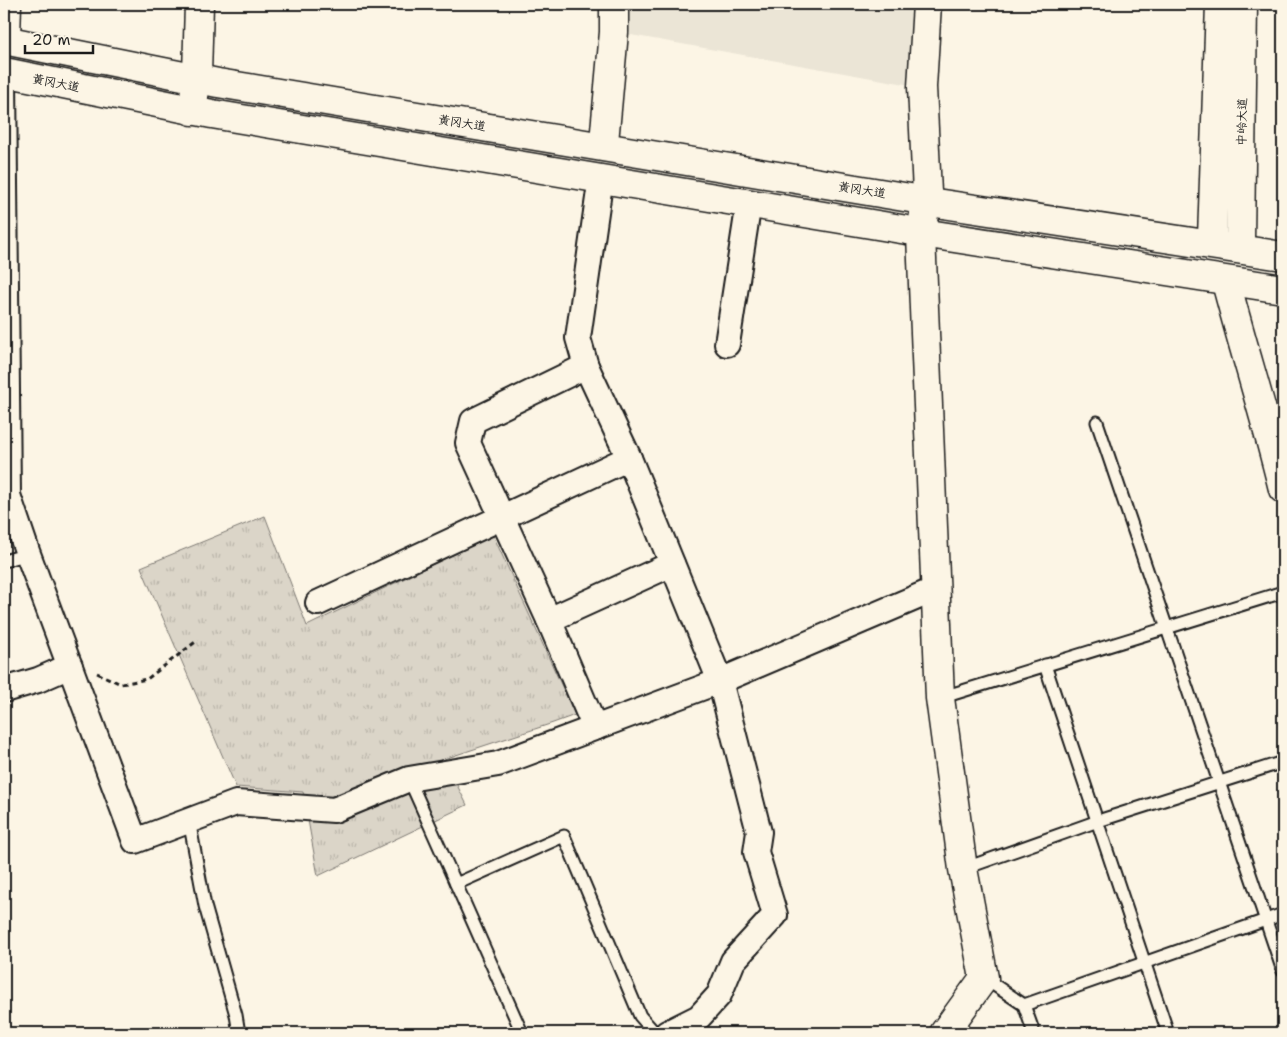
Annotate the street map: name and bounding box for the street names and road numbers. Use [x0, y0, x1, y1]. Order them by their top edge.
street label: 黄冈大道 [31, 71, 81, 95]
street label: 中岭大道 [1234, 98, 1250, 146]
street label: 黄冈大道 [437, 111, 487, 135]
street label: 黄冈大道 [837, 178, 887, 202]

